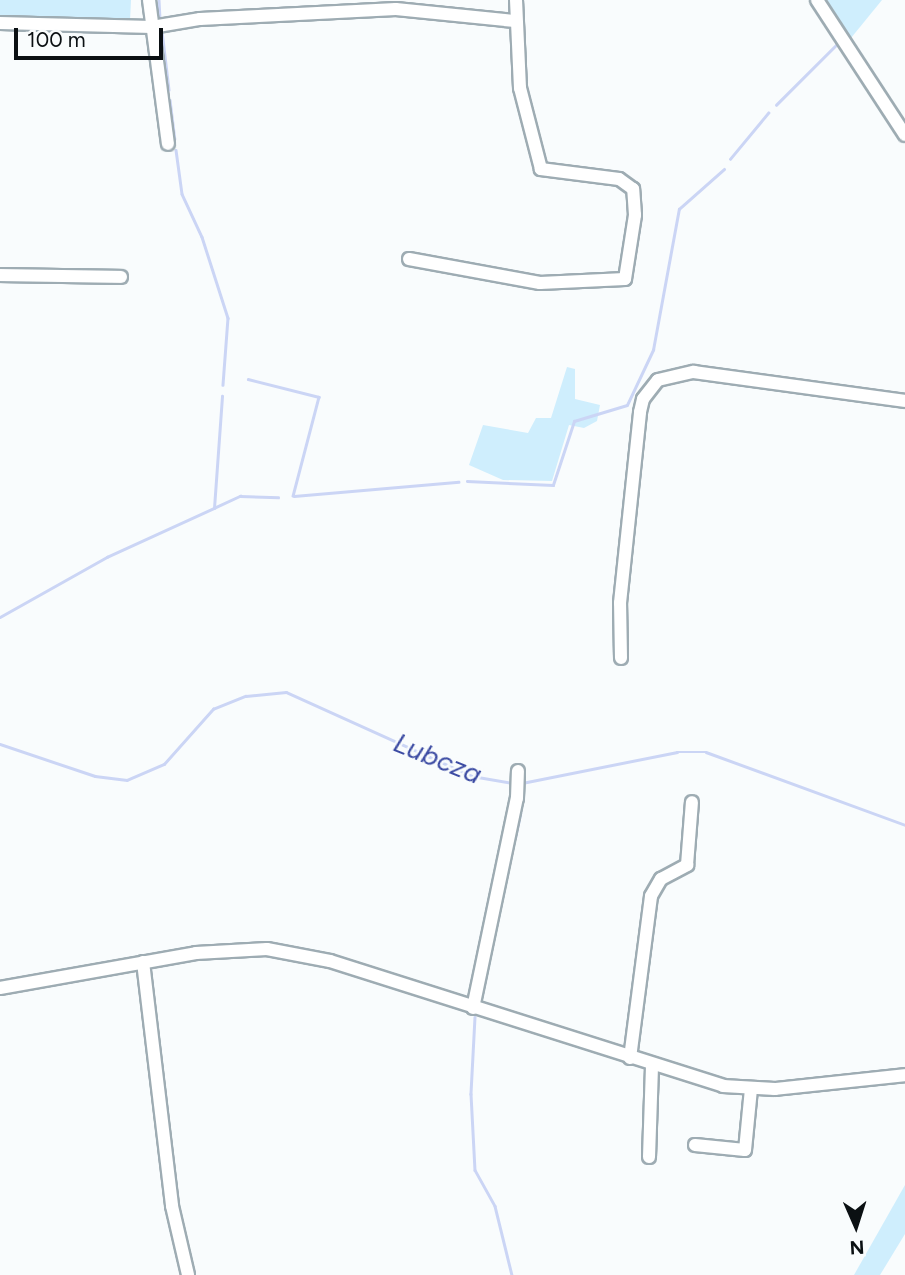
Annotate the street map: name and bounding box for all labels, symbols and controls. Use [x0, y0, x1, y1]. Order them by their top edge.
scale bar [18, 14, 166, 58]
text: 100 m [27, 27, 86, 52]
water label: Lubcza [389, 725, 487, 791]
north arrow [821, 1191, 891, 1261]
text: N [849, 1236, 865, 1259]

